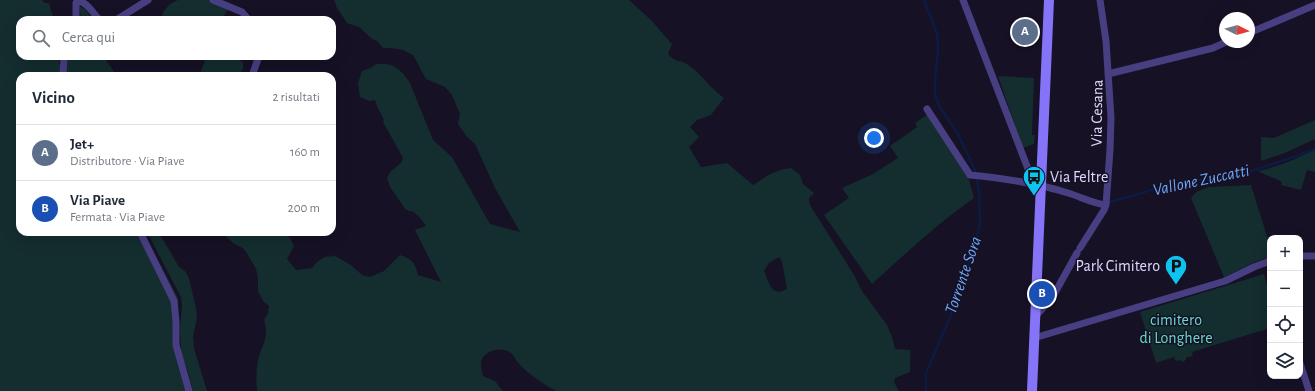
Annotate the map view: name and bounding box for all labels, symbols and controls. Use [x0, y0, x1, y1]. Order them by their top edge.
north arrow [1219, 12, 1255, 48]
search box [16, 16, 336, 60]
pin: A [1012, 17, 1038, 47]
icon: search [30, 27, 52, 49]
text: Cerca qui [62, 30, 115, 45]
street label: Via Cesana [1088, 79, 1106, 147]
text: Vicino [32, 89, 75, 106]
text: 2 risultati [272, 91, 320, 104]
your location [864, 128, 884, 148]
text: Jet+ [70, 137, 94, 152]
text: A [41, 146, 49, 159]
text: 160 m [290, 146, 320, 159]
text: Distributore · Via Piave [70, 155, 185, 168]
water label: Vallone Zuccatti [1151, 161, 1251, 199]
bus stop icon: Via Feltre [1021, 164, 1047, 197]
place label: Via Feltre [1050, 169, 1108, 185]
text: Via Piave [70, 193, 125, 208]
text: B [41, 202, 49, 215]
text: 200 m [288, 202, 320, 215]
text: Fermata · Via Piave [70, 211, 165, 224]
water label: Torrente Sora [942, 234, 984, 316]
map controls [1267, 235, 1303, 379]
button: + [1267, 235, 1303, 271]
parking icon: Park Cimitero [1163, 253, 1189, 286]
place label: Park Cimitero [1076, 258, 1160, 274]
button: − [1267, 271, 1303, 307]
pin: B [1029, 279, 1055, 309]
button: locate [1267, 307, 1303, 343]
park label: cimitero di Longhere [1139, 312, 1213, 346]
button: layers [1267, 343, 1303, 379]

